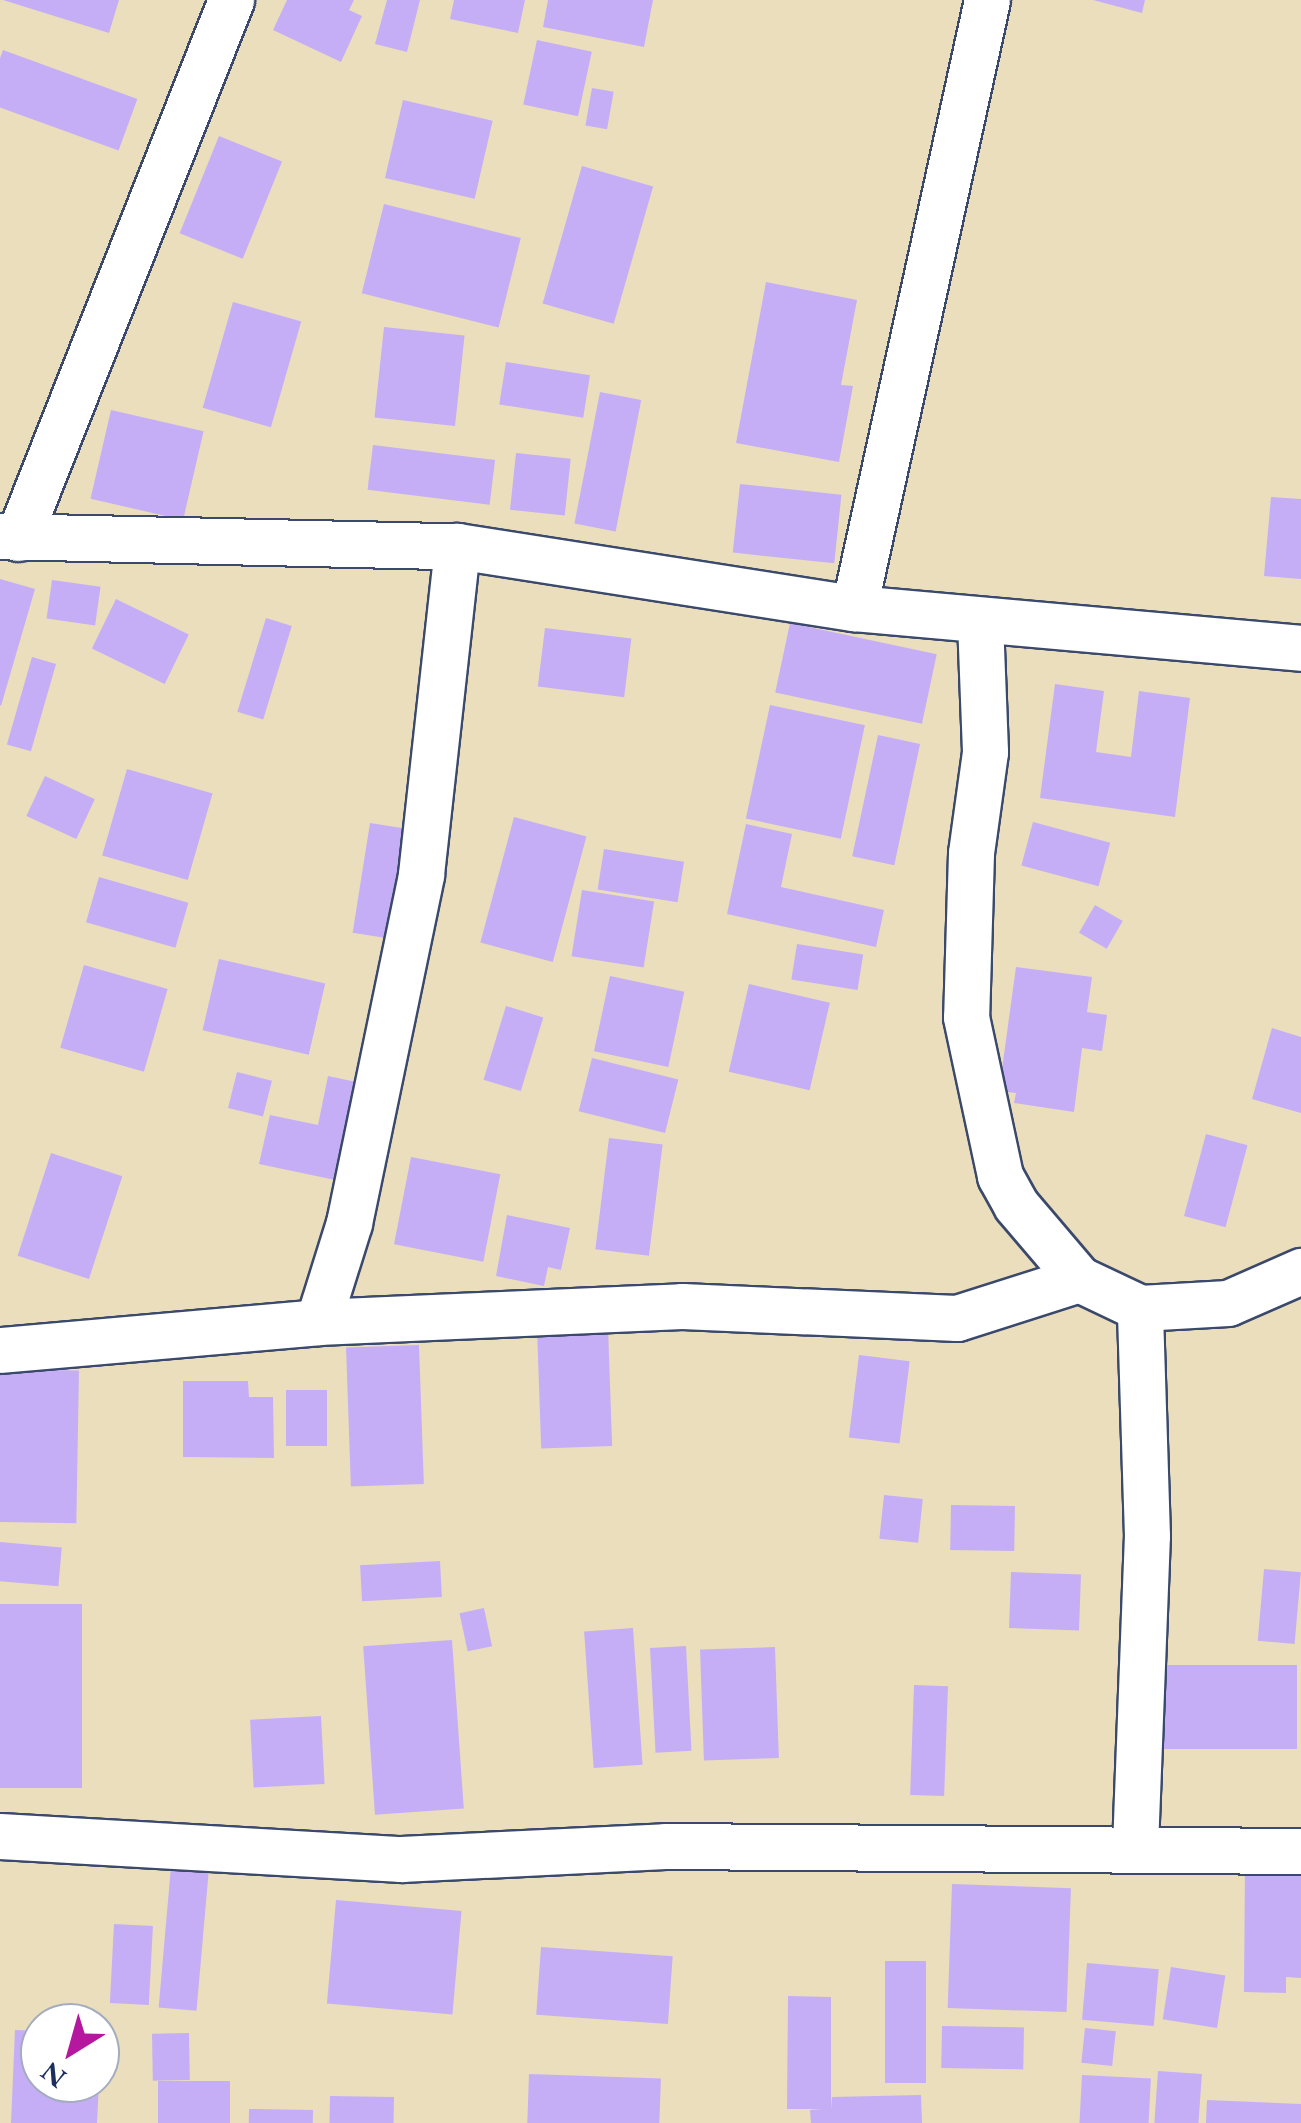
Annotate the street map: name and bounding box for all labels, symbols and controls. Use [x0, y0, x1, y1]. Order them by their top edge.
north arrow [20, 2003, 120, 2103]
text: N [33, 2054, 73, 2097]

